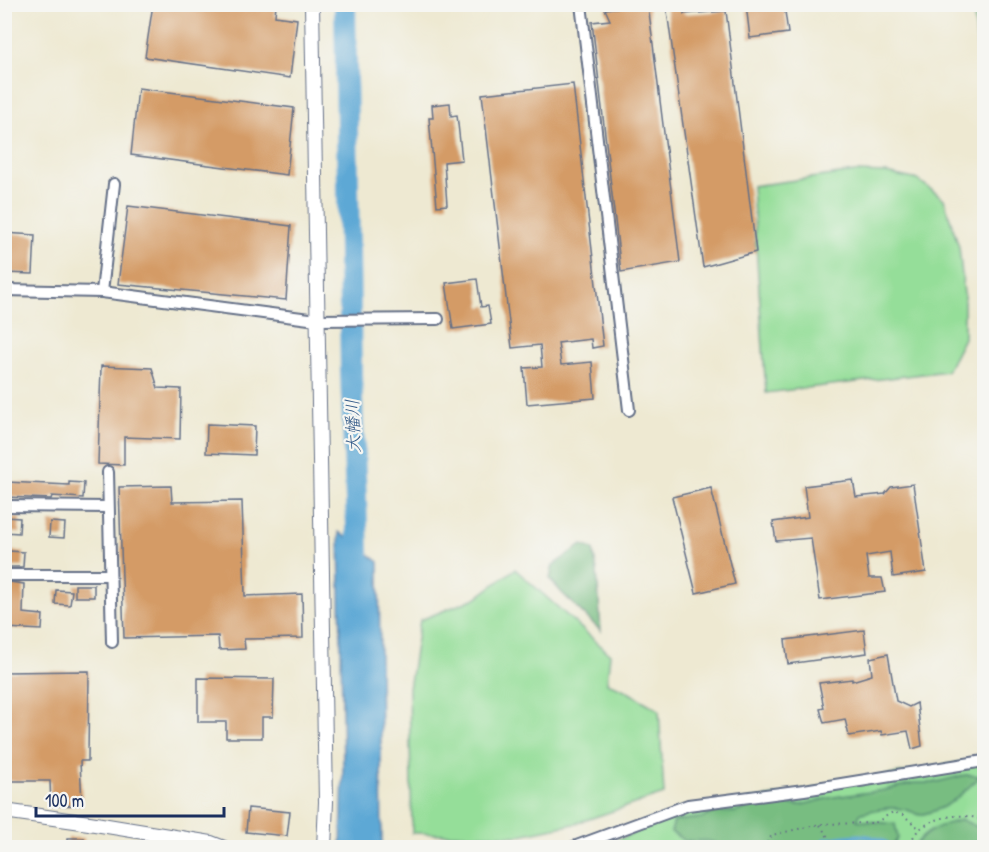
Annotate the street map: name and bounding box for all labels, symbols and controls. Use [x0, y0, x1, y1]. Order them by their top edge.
water label: 大幡川 [339, 399, 366, 453]
scale bar [36, 780, 224, 818]
text: 100 m [45, 788, 84, 813]

